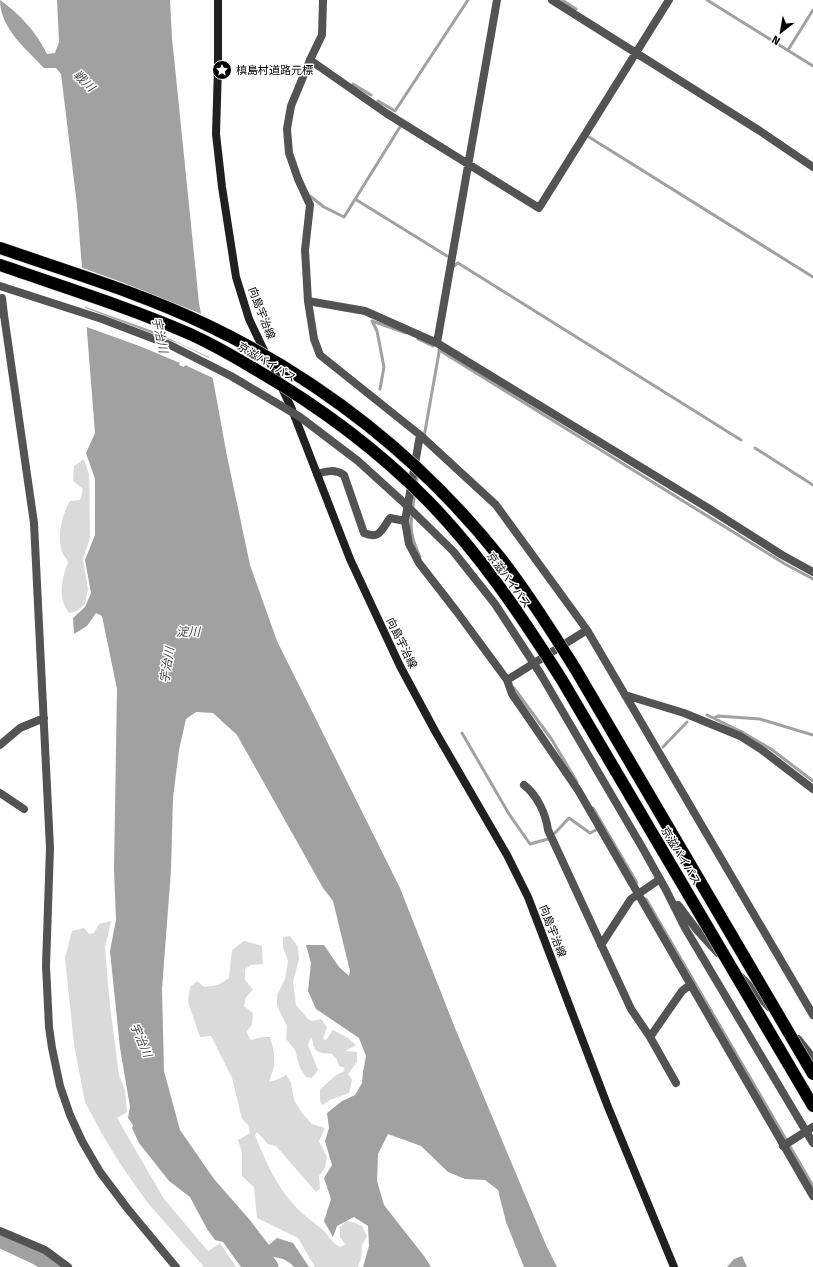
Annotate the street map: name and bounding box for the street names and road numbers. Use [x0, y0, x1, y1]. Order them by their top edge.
street label: 向島宇治線 [246, 285, 277, 341]
street label: 京滋バイパス [235, 340, 298, 385]
street label: 京滋バイパス [484, 550, 533, 611]
street label: 向島宇治線 [384, 616, 419, 671]
street label: 京滋バイパス [658, 825, 703, 888]
street label: 向島宇治線 [537, 903, 568, 959]

